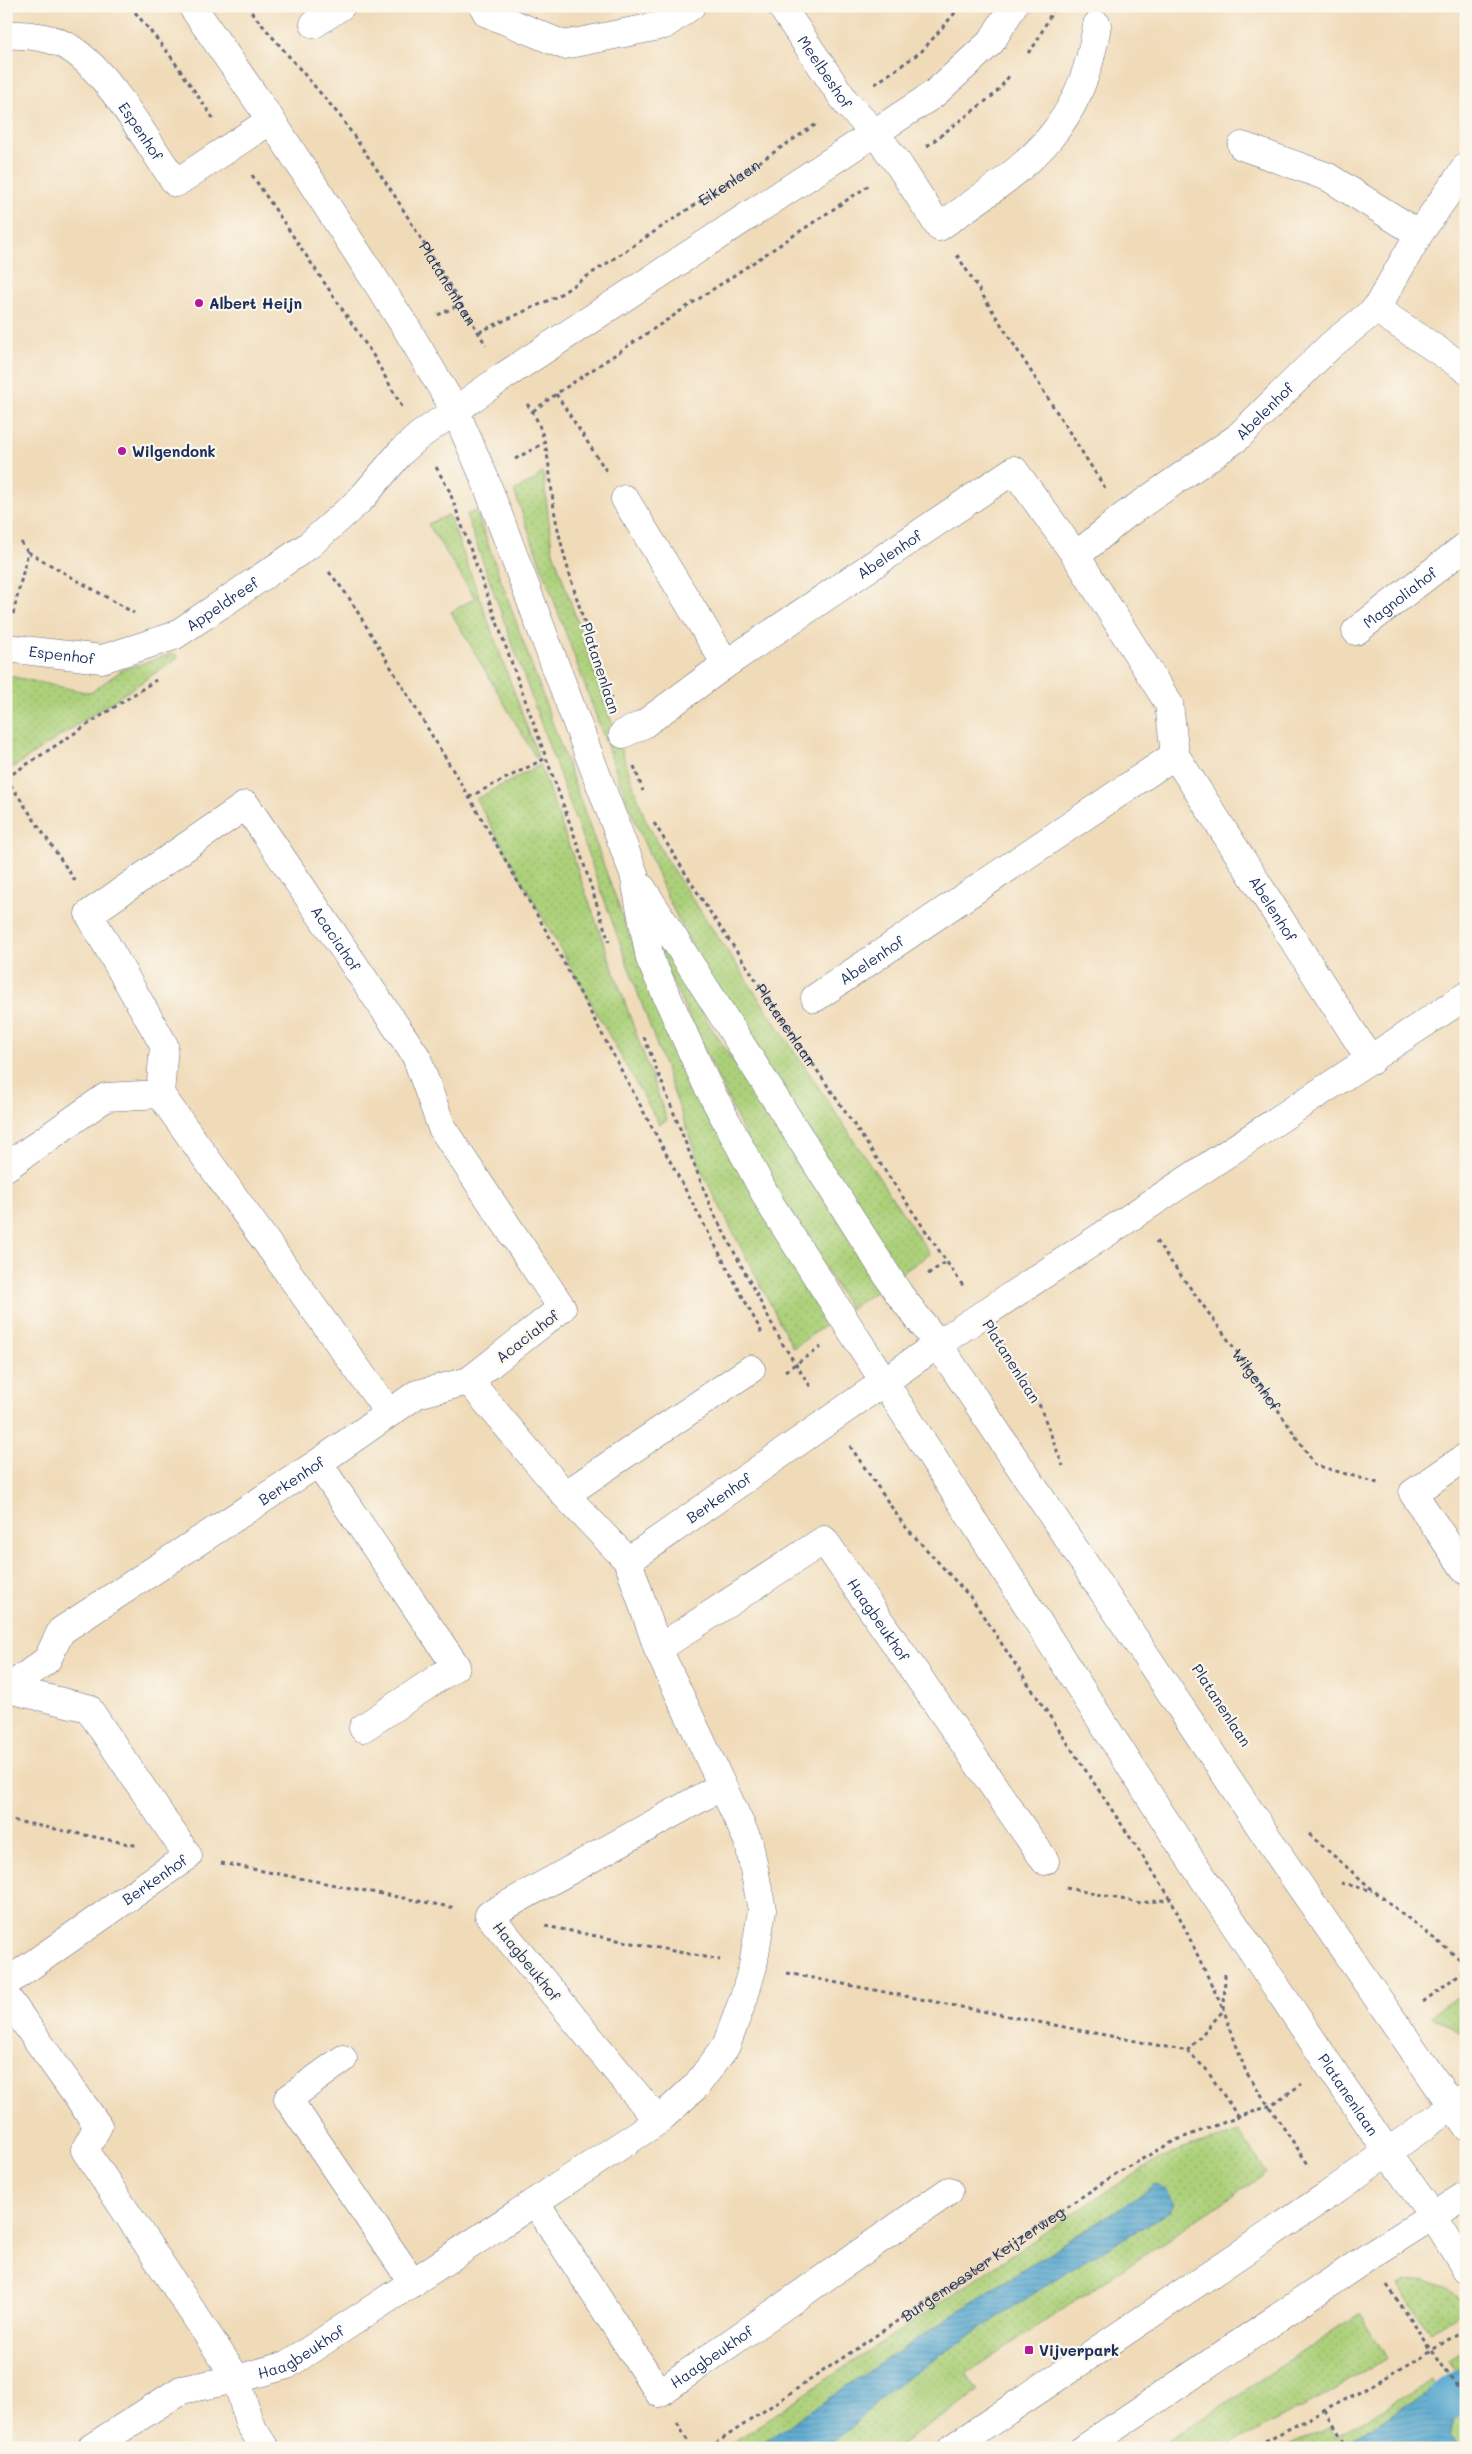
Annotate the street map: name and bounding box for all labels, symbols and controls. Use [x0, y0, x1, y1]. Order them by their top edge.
street label: Meelbeshof [793, 31, 857, 113]
street label: Espenhof [114, 98, 168, 165]
street label: Eikenlaan [694, 155, 763, 210]
street label: Platanenlaan [415, 238, 482, 329]
place label: Albert Heijn [209, 293, 302, 313]
marker: Albert Heijn [193, 297, 205, 309]
street label: Abelenhof [1231, 377, 1298, 444]
place label: Wilgendonk [132, 441, 216, 461]
marker: Wilgendonk [116, 445, 128, 457]
street label: Abelenhof [853, 525, 926, 583]
street label: Magnoliahof [1359, 562, 1441, 632]
street label: Appeldreef [182, 572, 263, 635]
street label: Platanenlaan [577, 620, 625, 716]
street label: Espenhof [28, 641, 97, 668]
street label: Abelenhof [1245, 872, 1302, 946]
street label: Acaciahof [307, 902, 366, 976]
street label: Abelenhof [835, 930, 909, 989]
street label: Platanenlaan [751, 980, 821, 1069]
street label: Acaciahof [491, 1304, 563, 1367]
street label: Platanenlaan [978, 1315, 1046, 1407]
street label: Wilgenhof [1228, 1345, 1286, 1415]
street label: Berkenhof [254, 1451, 329, 1509]
street label: Berkenhof [682, 1467, 756, 1527]
street label: Haagbeukhof [843, 1574, 915, 1666]
street label: Platanenlaan [1188, 1660, 1256, 1750]
street label: Berkenhof [118, 1849, 192, 1909]
street label: Haagbeukhof [489, 1917, 566, 2006]
street label: Platanenlaan [1314, 2049, 1383, 2139]
street label: Burgemeester Keijzerweg [897, 2201, 1068, 2326]
street label: Haagbeukhof [255, 2320, 349, 2383]
street label: Haagbeukhof [666, 2320, 757, 2392]
place label: Vijverpark [1039, 2340, 1119, 2360]
marker: Vijverpark [1023, 2344, 1035, 2356]

